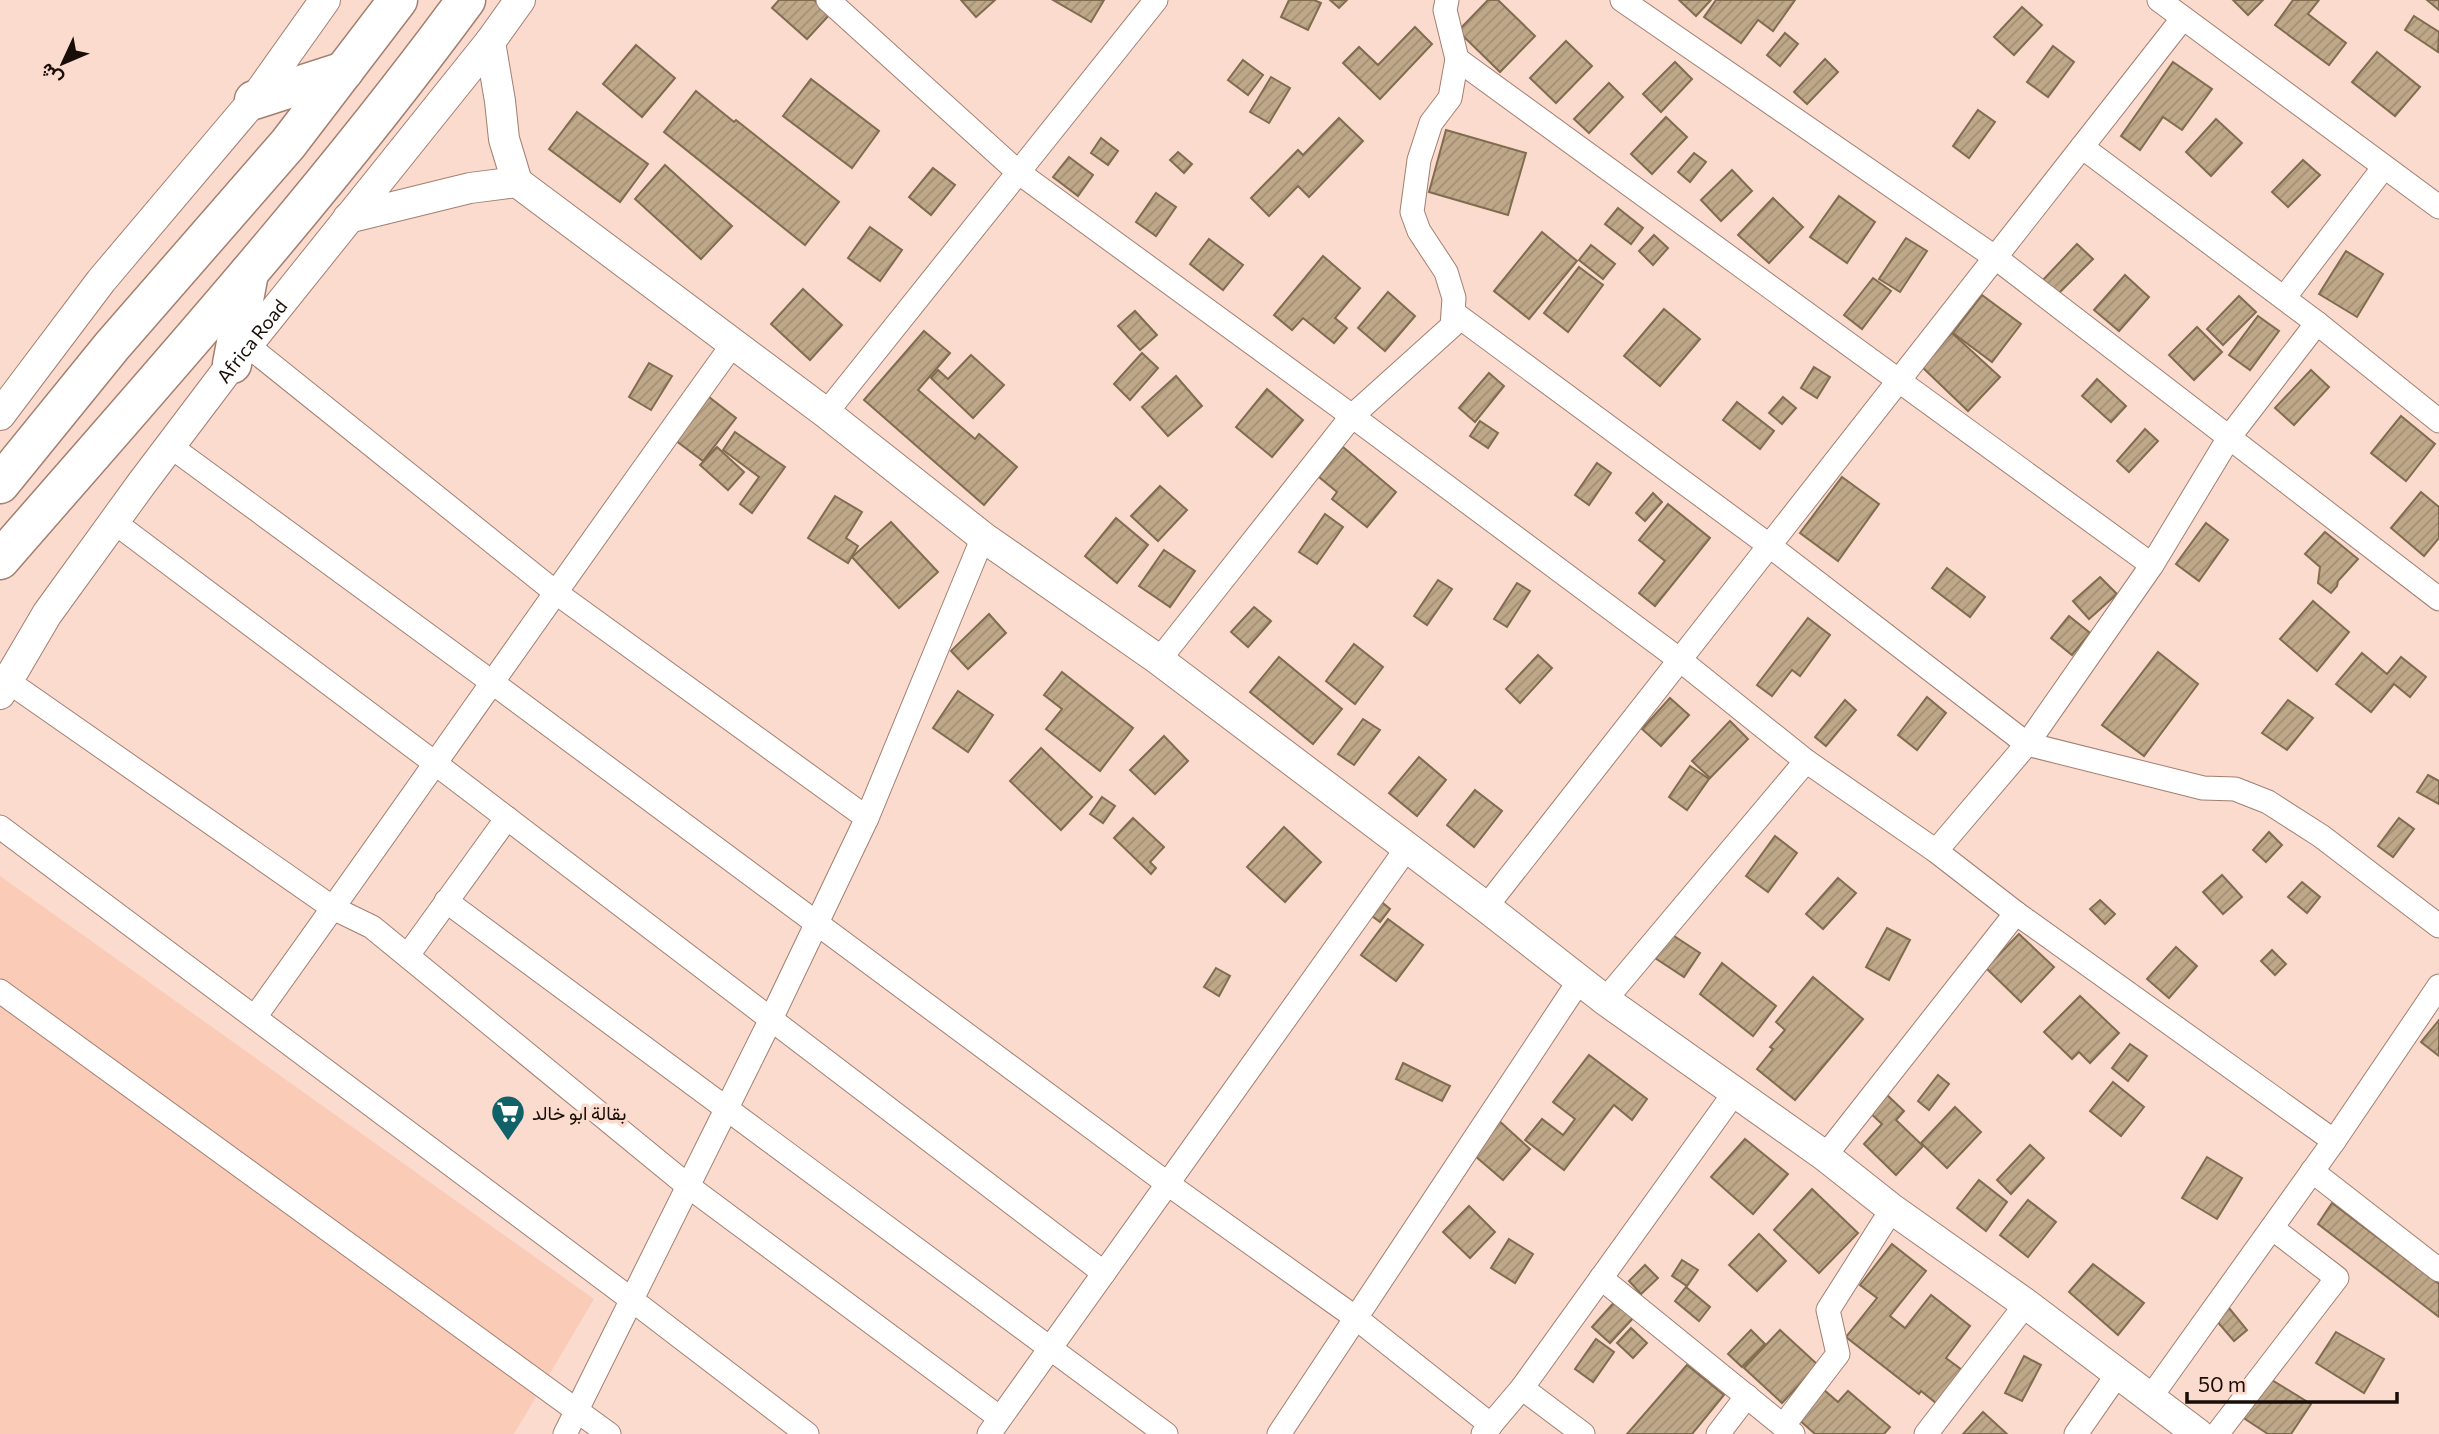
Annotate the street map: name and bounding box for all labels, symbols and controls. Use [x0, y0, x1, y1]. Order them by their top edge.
north arrow [28, 28, 98, 98]
text: ش [34, 58, 67, 91]
street label: Africa Road [211, 294, 291, 387]
supermarket icon: بقالة ابو خالد [489, 1093, 527, 1142]
place label: بقالة ابو خالد [532, 1101, 626, 1125]
scale bar [2187, 1360, 2397, 1404]
text: 50 m [2198, 1371, 2246, 1396]

